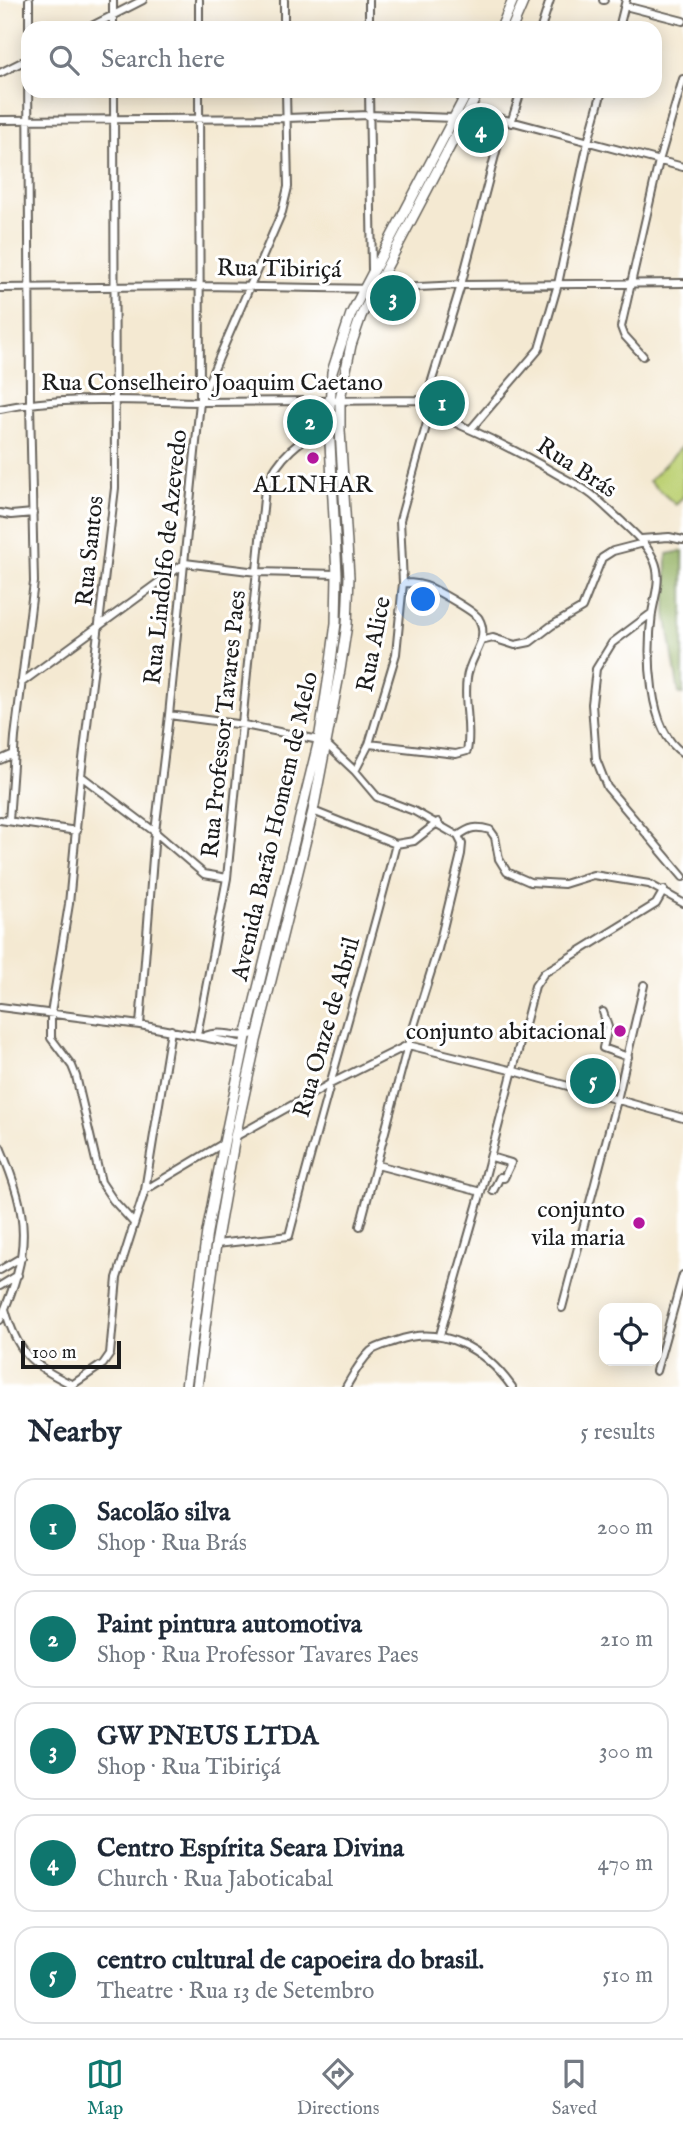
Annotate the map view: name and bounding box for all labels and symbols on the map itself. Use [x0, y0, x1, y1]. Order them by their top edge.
pin: 4 [458, 104, 504, 156]
street label: Rua Tibiriçá [216, 253, 342, 286]
pin: 3 [370, 272, 416, 324]
street label: Rua Conselheiro Joaquim Caetano [41, 368, 383, 399]
pin: 1 [419, 377, 465, 429]
pin: 2 [287, 396, 333, 448]
street label: Rua Lindolfo de Azevedo [138, 428, 195, 686]
street label: Rua Brás [530, 431, 622, 506]
marker: ALINHAR [305, 450, 321, 466]
place label: ALINHAR [252, 470, 374, 501]
street label: Rua Santos [69, 494, 112, 608]
your location [406, 582, 440, 616]
street label: Rua Professor Tavares Paes [195, 589, 254, 860]
street label: Rua Alice [350, 594, 399, 695]
street label: Avenida Barão Homem de Melo [225, 669, 326, 985]
street label: Rua Onze de Abril [287, 933, 368, 1121]
place label: conjunto abitacional [406, 1017, 606, 1048]
marker: conjunto abitacional [612, 1023, 628, 1039]
pin: 5 [570, 1055, 616, 1107]
place label: conjunto vila maria [531, 1195, 626, 1254]
marker: conjunto vila maria [631, 1215, 647, 1231]
scale bar [21, 1338, 121, 1370]

